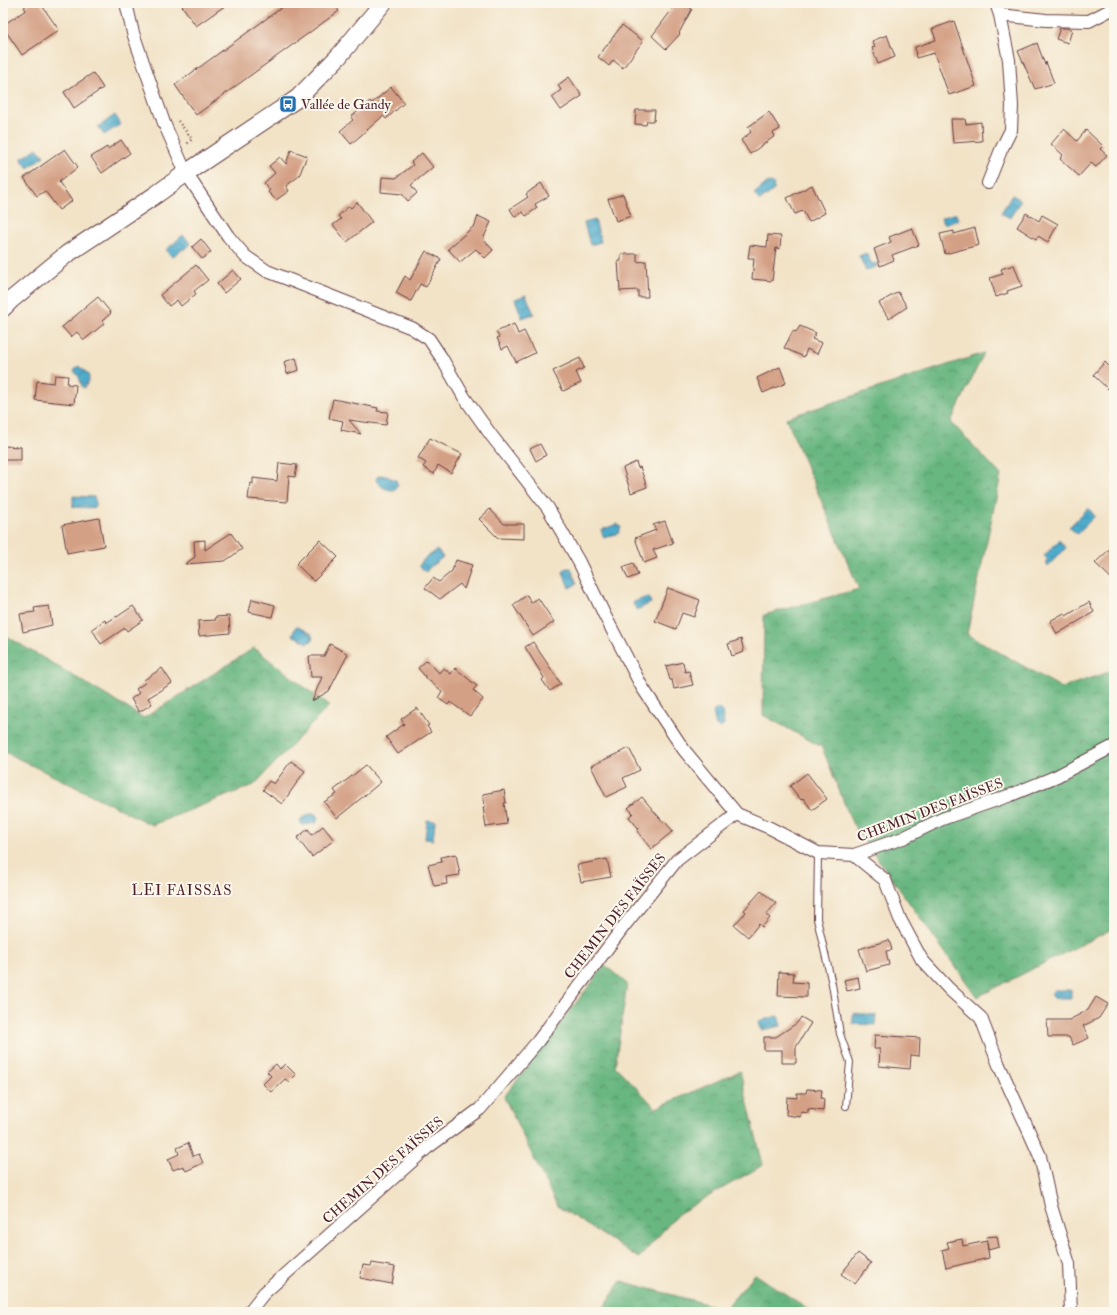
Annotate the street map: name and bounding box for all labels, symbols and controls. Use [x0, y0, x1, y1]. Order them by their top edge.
bus stop icon: Vallée de Gandy [278, 94, 298, 114]
place label: Vallée de Gandy [301, 96, 392, 114]
street label: CHEMIN DES FAÏSSES [855, 774, 1005, 846]
street label: CHEMIN DES FAÏSSES [561, 850, 669, 982]
district label: LEI FAISSAS [132, 881, 232, 900]
street label: CHEMIN DES FAÏSSES [319, 1113, 447, 1227]

